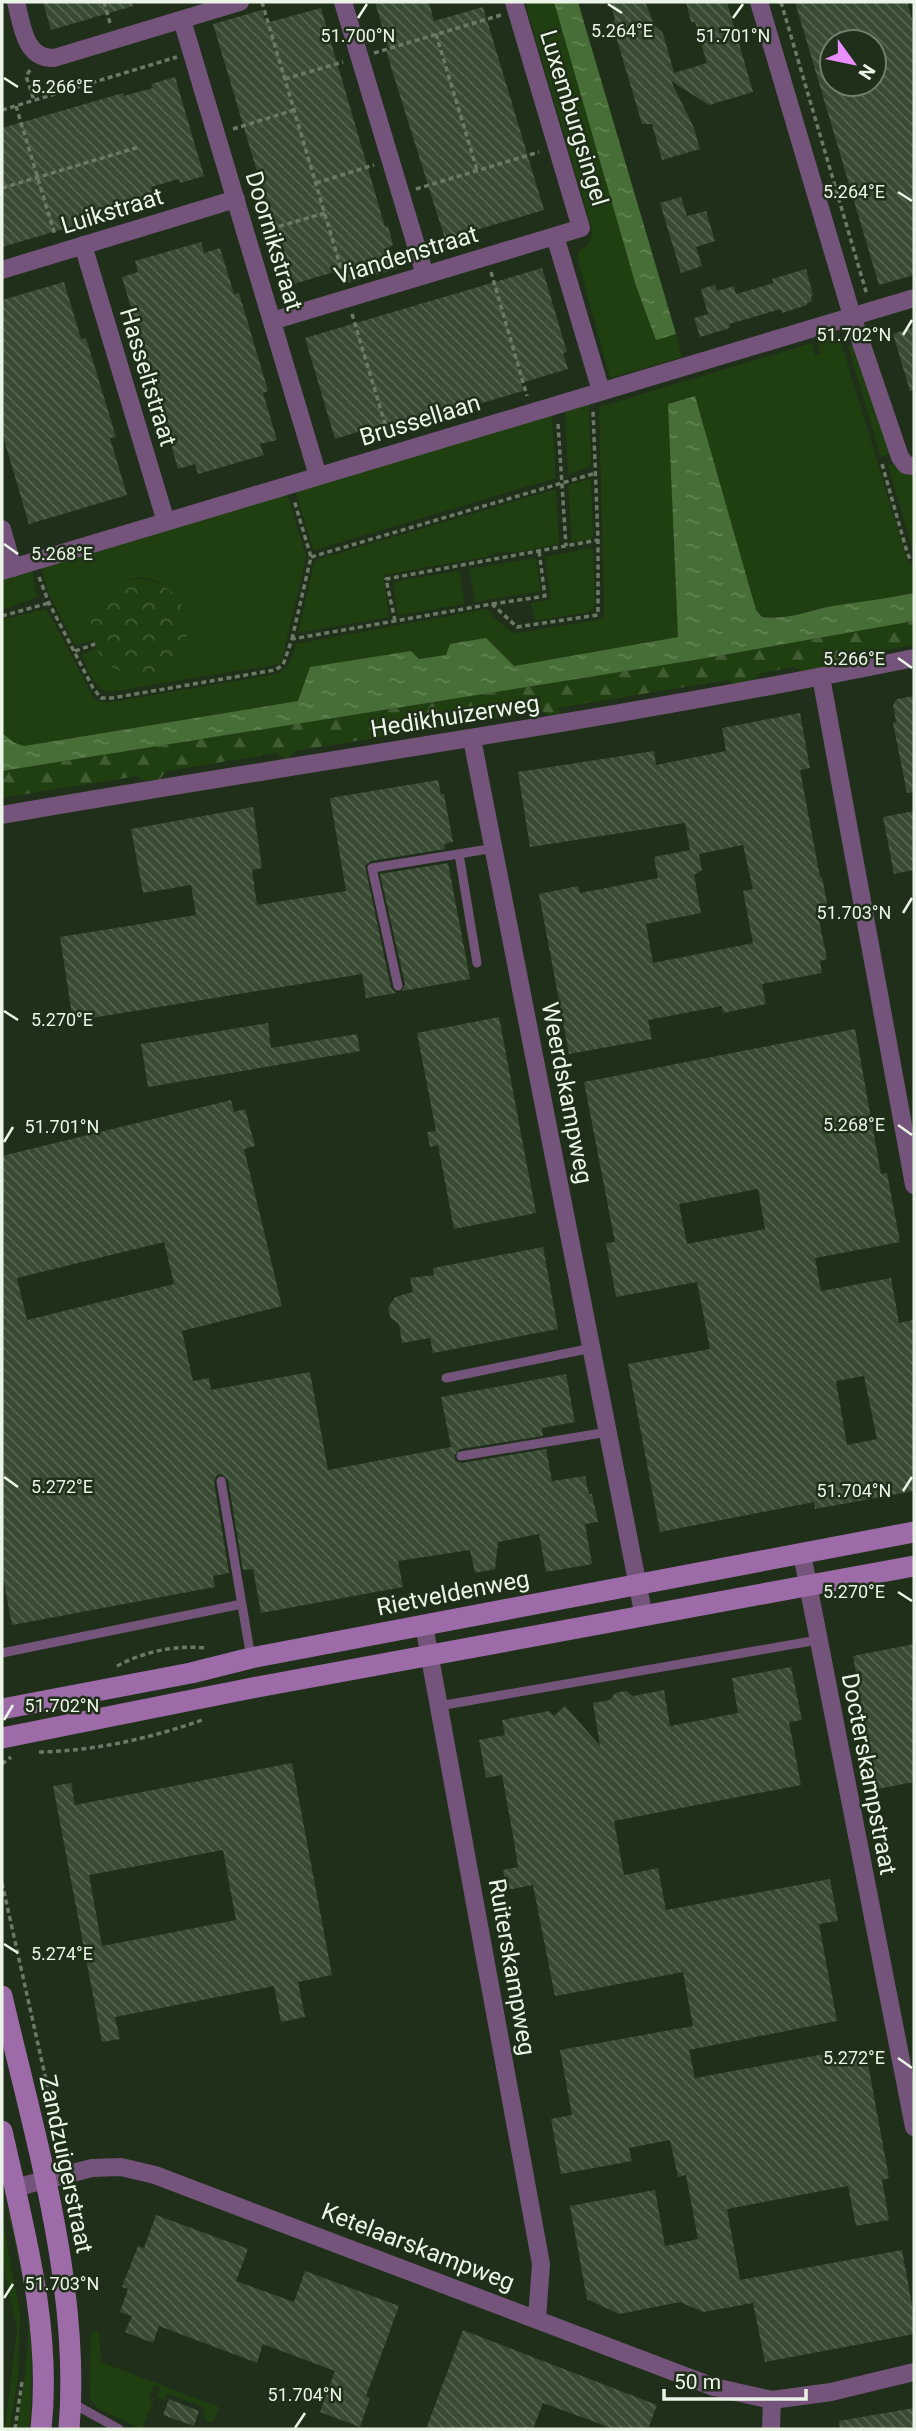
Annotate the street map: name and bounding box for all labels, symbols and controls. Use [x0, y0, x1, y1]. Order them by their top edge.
text: 5.264°E [591, 20, 653, 41]
text: 51.700°N [321, 25, 395, 46]
text: 51.701°N [696, 25, 770, 46]
street label: Luxemburgsingel [534, 27, 614, 209]
north arrow [818, 28, 888, 98]
text: N [854, 60, 880, 84]
text: 5.266°E [31, 76, 93, 97]
street label: Doornikstraat [240, 168, 309, 314]
text: 5.264°E [823, 181, 885, 202]
street label: Luikstraat [57, 182, 167, 240]
street label: Viandenstraat [331, 220, 481, 290]
street label: Hasseltstraat [114, 304, 182, 450]
text: 51.702°N [817, 324, 891, 345]
street label: Brussellaan [356, 388, 484, 452]
text: 5.268°E [31, 543, 93, 564]
text: 5.266°E [823, 648, 885, 669]
street label: Hedikhuizerweg [369, 689, 541, 743]
text: 51.703°N [817, 902, 891, 923]
street label: Weerdskampweg [536, 1000, 598, 1186]
text: 5.270°E [31, 1009, 93, 1030]
text: 5.268°E [823, 1114, 885, 1135]
text: 51.701°N [25, 1116, 99, 1137]
text: 5.272°E [31, 1476, 93, 1497]
text: 51.704°N [817, 1480, 891, 1501]
street label: Rietveldenweg [374, 1564, 532, 1622]
text: 5.270°E [823, 1581, 885, 1602]
street label: Docterskampstraat [836, 1671, 902, 1877]
text: 51.702°N [25, 1695, 99, 1716]
street label: Ruiterskampweg [483, 1876, 541, 2058]
text: 5.274°E [31, 1943, 93, 1964]
text: 5.272°E [823, 2047, 885, 2068]
street label: Zandzuigerstraat [33, 2072, 99, 2256]
street label: Ketelaarskampweg [318, 2197, 518, 2297]
text: 51.703°N [25, 2273, 99, 2294]
scale bar [664, 2358, 806, 2402]
text: 50 m [674, 2370, 721, 2394]
text: 51.704°N [268, 2384, 342, 2405]

